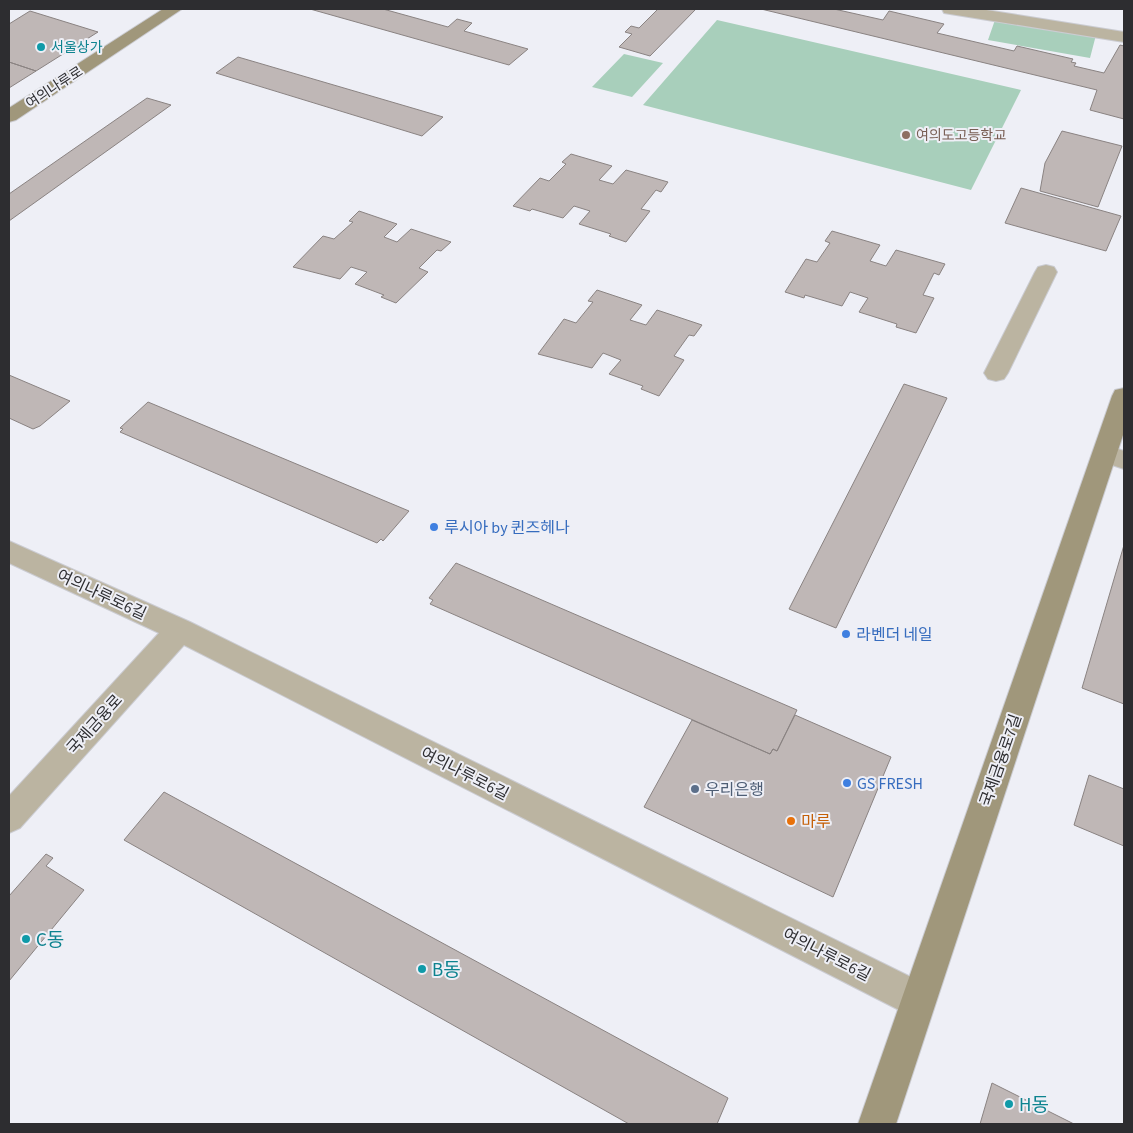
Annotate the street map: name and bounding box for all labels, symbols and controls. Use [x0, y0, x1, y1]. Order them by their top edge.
place label: 서울상가 [51, 38, 103, 58]
marker: 서울상가 [35, 41, 47, 53]
street label: 여의나루로 [22, 62, 87, 114]
place label: 여의도고등학교 [916, 126, 1006, 146]
marker: 여의도고등학교 [900, 129, 912, 141]
place label: 루시아 by 퀸즈헤나 [444, 517, 570, 539]
marker: 루시아 by 퀸즈헤나 [428, 521, 440, 533]
street label: 여의나루로6길 [53, 565, 150, 625]
place label: 라벤더 네일 [856, 624, 933, 646]
marker: 라벤더 네일 [840, 628, 852, 640]
street label: 국제금융로 [62, 690, 128, 759]
street label: 국제금융로7길 [975, 711, 1027, 809]
street label: 여의나루로6길 [417, 742, 512, 806]
place label: GS FRESH [857, 773, 923, 795]
marker: GS FRESH [841, 777, 853, 789]
place label: 우리은행 [705, 779, 764, 801]
marker: 우리은행 [689, 783, 701, 795]
place label: 마루 [801, 811, 831, 833]
marker: 마루 [785, 815, 797, 827]
street label: 여의나루로6길 [779, 923, 874, 987]
place label: C동 [36, 927, 64, 954]
marker: C동 [20, 933, 32, 945]
place label: B동 [432, 957, 461, 984]
marker: B동 [416, 963, 428, 975]
place label: H동 [1019, 1092, 1049, 1119]
marker: H동 [1003, 1098, 1015, 1110]

